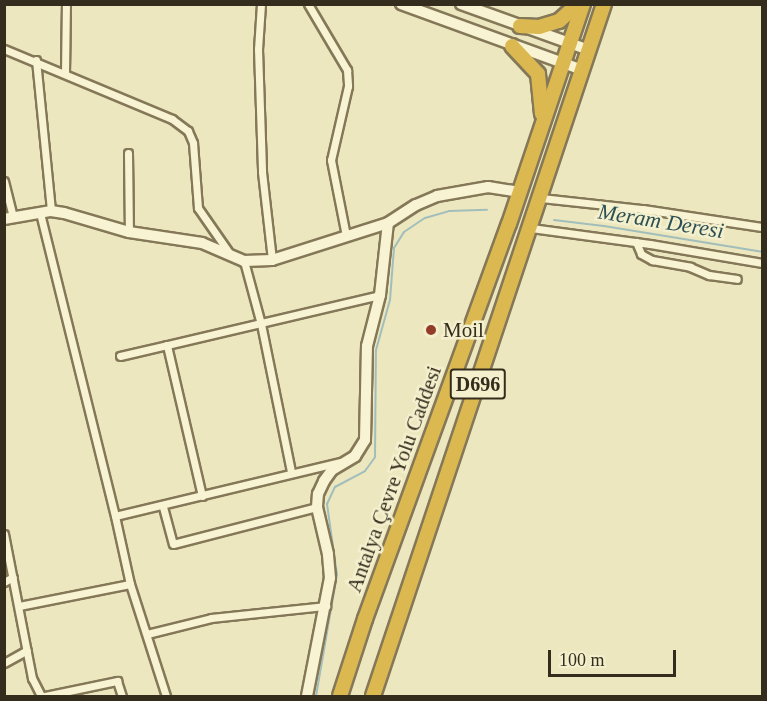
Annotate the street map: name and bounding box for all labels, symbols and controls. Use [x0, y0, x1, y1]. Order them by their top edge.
water label: Meram Deresi [596, 198, 726, 244]
place label: Moil [443, 317, 484, 343]
marker: Moil [424, 323, 438, 337]
street label: Antalya Çevre Yolu Caddesi [341, 362, 447, 596]
road number: D696 [450, 367, 506, 401]
scale bar [551, 638, 678, 676]
text: 100 m [559, 650, 605, 670]

